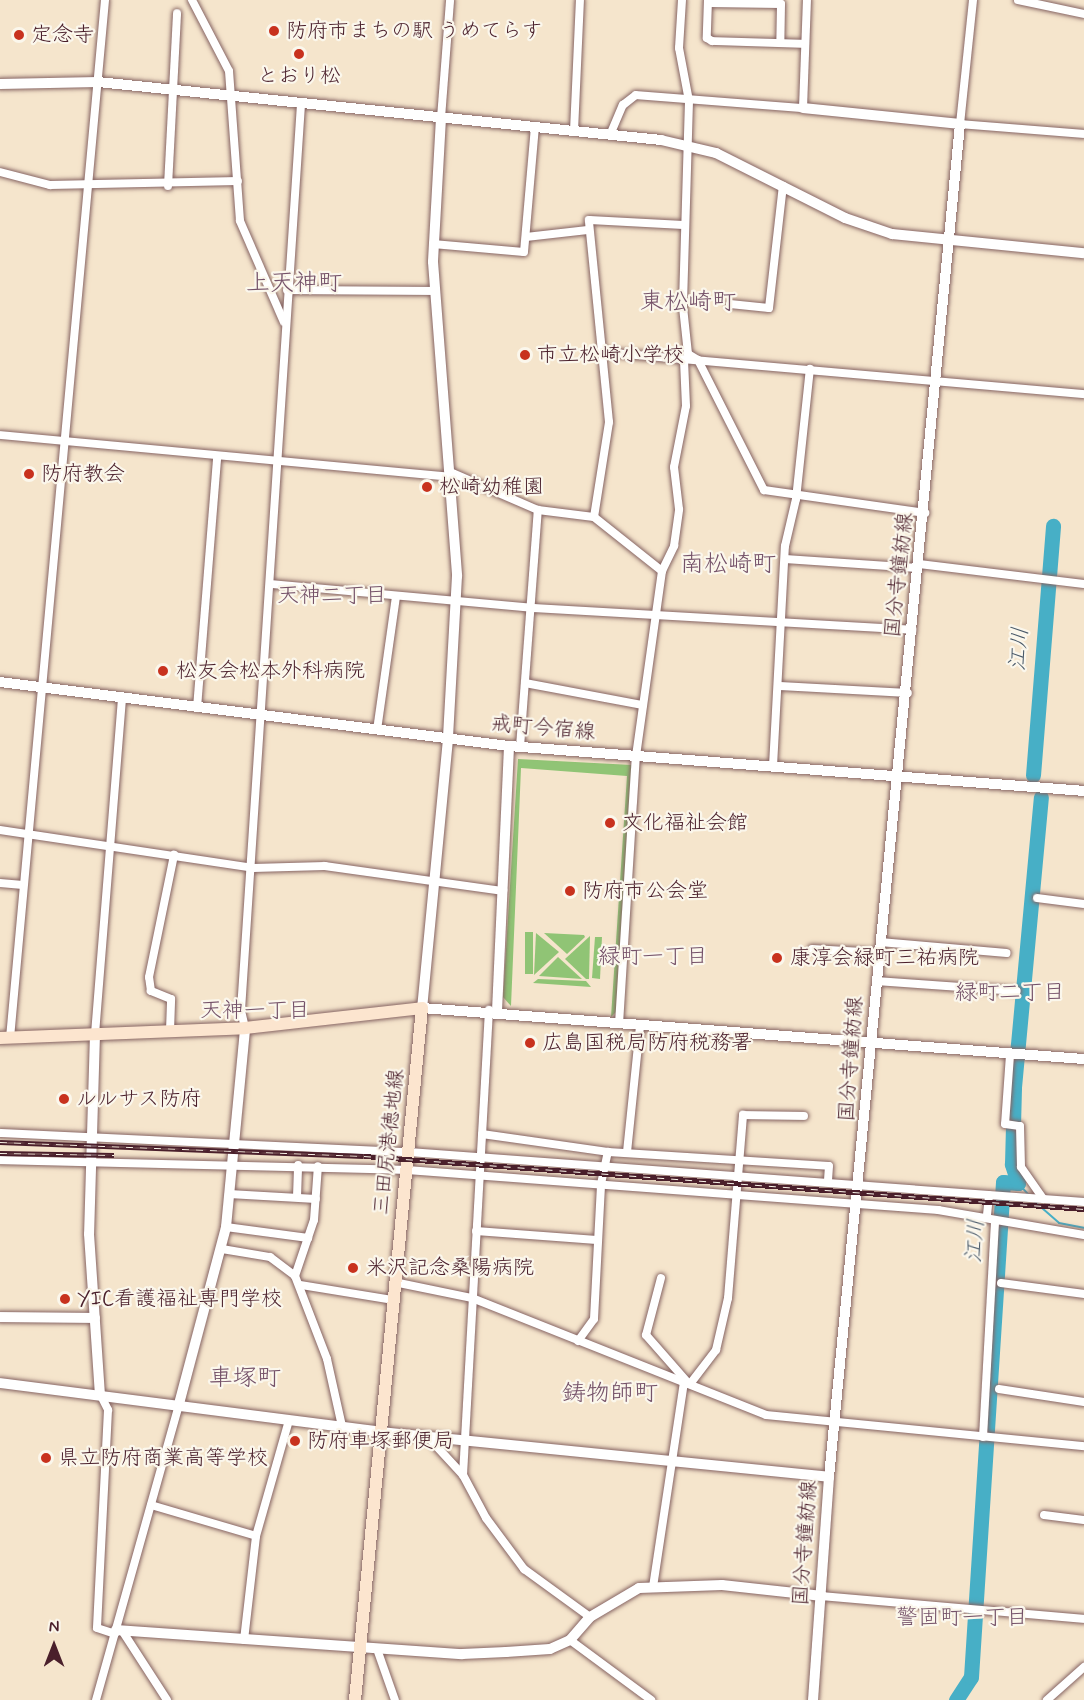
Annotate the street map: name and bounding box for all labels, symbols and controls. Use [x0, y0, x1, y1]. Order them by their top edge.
place label: 防府市まちの駅 うめてらす [286, 18, 544, 44]
place label: 定念寺 [31, 22, 94, 48]
marker: 防府市まちの駅 うめてらす [267, 24, 281, 38]
marker: 定念寺 [12, 28, 26, 42]
marker: とおり松 [292, 47, 306, 61]
place label: とおり松 [257, 63, 341, 89]
district label: 上天神町 [246, 270, 342, 298]
district label: 東松崎町 [640, 289, 736, 317]
place label: 市立松崎小学校 [537, 342, 684, 368]
marker: 市立松崎小学校 [518, 348, 532, 362]
place label: 防府教会 [41, 461, 125, 487]
marker: 防府教会 [22, 467, 36, 481]
place label: 松崎幼稚園 [439, 474, 544, 500]
marker: 松崎幼稚園 [420, 480, 434, 494]
street label: 国分寺鐘紡線 [880, 511, 918, 639]
district label: 南松崎町 [680, 551, 776, 579]
district label: 天神二丁目 [277, 584, 387, 610]
water label: 江川 [1005, 626, 1035, 672]
place label: 松友会松本外科病院 [176, 658, 365, 684]
marker: 松友会松本外科病院 [154, 662, 172, 680]
street label: 戒町今宿線 [490, 711, 596, 745]
place label: 文化福祉会館 [622, 810, 748, 836]
marker: 文化福祉会館 [603, 816, 617, 830]
place label: 防府市公会堂 [582, 878, 708, 904]
marker: 防府市公会堂 [563, 884, 577, 898]
district label: 緑町一丁目 [598, 945, 708, 971]
place label: 康淳会緑町三祐病院 [790, 945, 979, 971]
marker: 康淳会緑町三祐病院 [768, 949, 786, 967]
district label: 緑町二丁目 [955, 981, 1065, 1007]
street label: 国分寺鐘紡線 [834, 995, 868, 1123]
district label: 天神一丁目 [200, 999, 310, 1025]
place label: 広島国税局防府税務署 [542, 1030, 752, 1056]
marker: 広島国税局防府税務署 [523, 1036, 537, 1050]
street label: 三田尻港徳地線 [369, 1068, 409, 1216]
place label: ルルサス防府 [76, 1086, 202, 1112]
marker: ルルサス防府 [57, 1092, 71, 1106]
water label: 江川 [961, 1218, 991, 1264]
place label: 米沢記念桑陽病院 [366, 1255, 534, 1281]
marker: 米沢記念桑陽病院 [344, 1259, 362, 1277]
place label: YIC看護福祉専門学校 [77, 1286, 282, 1312]
marker: YIC看護福祉専門学校 [58, 1292, 72, 1306]
district label: 車塚町 [209, 1365, 281, 1393]
district label: 鋳物師町 [562, 1380, 658, 1408]
place label: 防府車塚郵便局 [307, 1428, 454, 1454]
marker: 防府車塚郵便局 [288, 1434, 302, 1448]
place label: 県立防府商業高等学校 [58, 1445, 268, 1471]
marker: 県立防府商業高等学校 [39, 1451, 53, 1465]
street label: 国分寺鐘紡線 [788, 1479, 822, 1607]
district label: 警固町一丁目 [896, 1606, 1028, 1632]
north arrow [24, 1616, 84, 1676]
text: N [49, 1617, 59, 1638]

